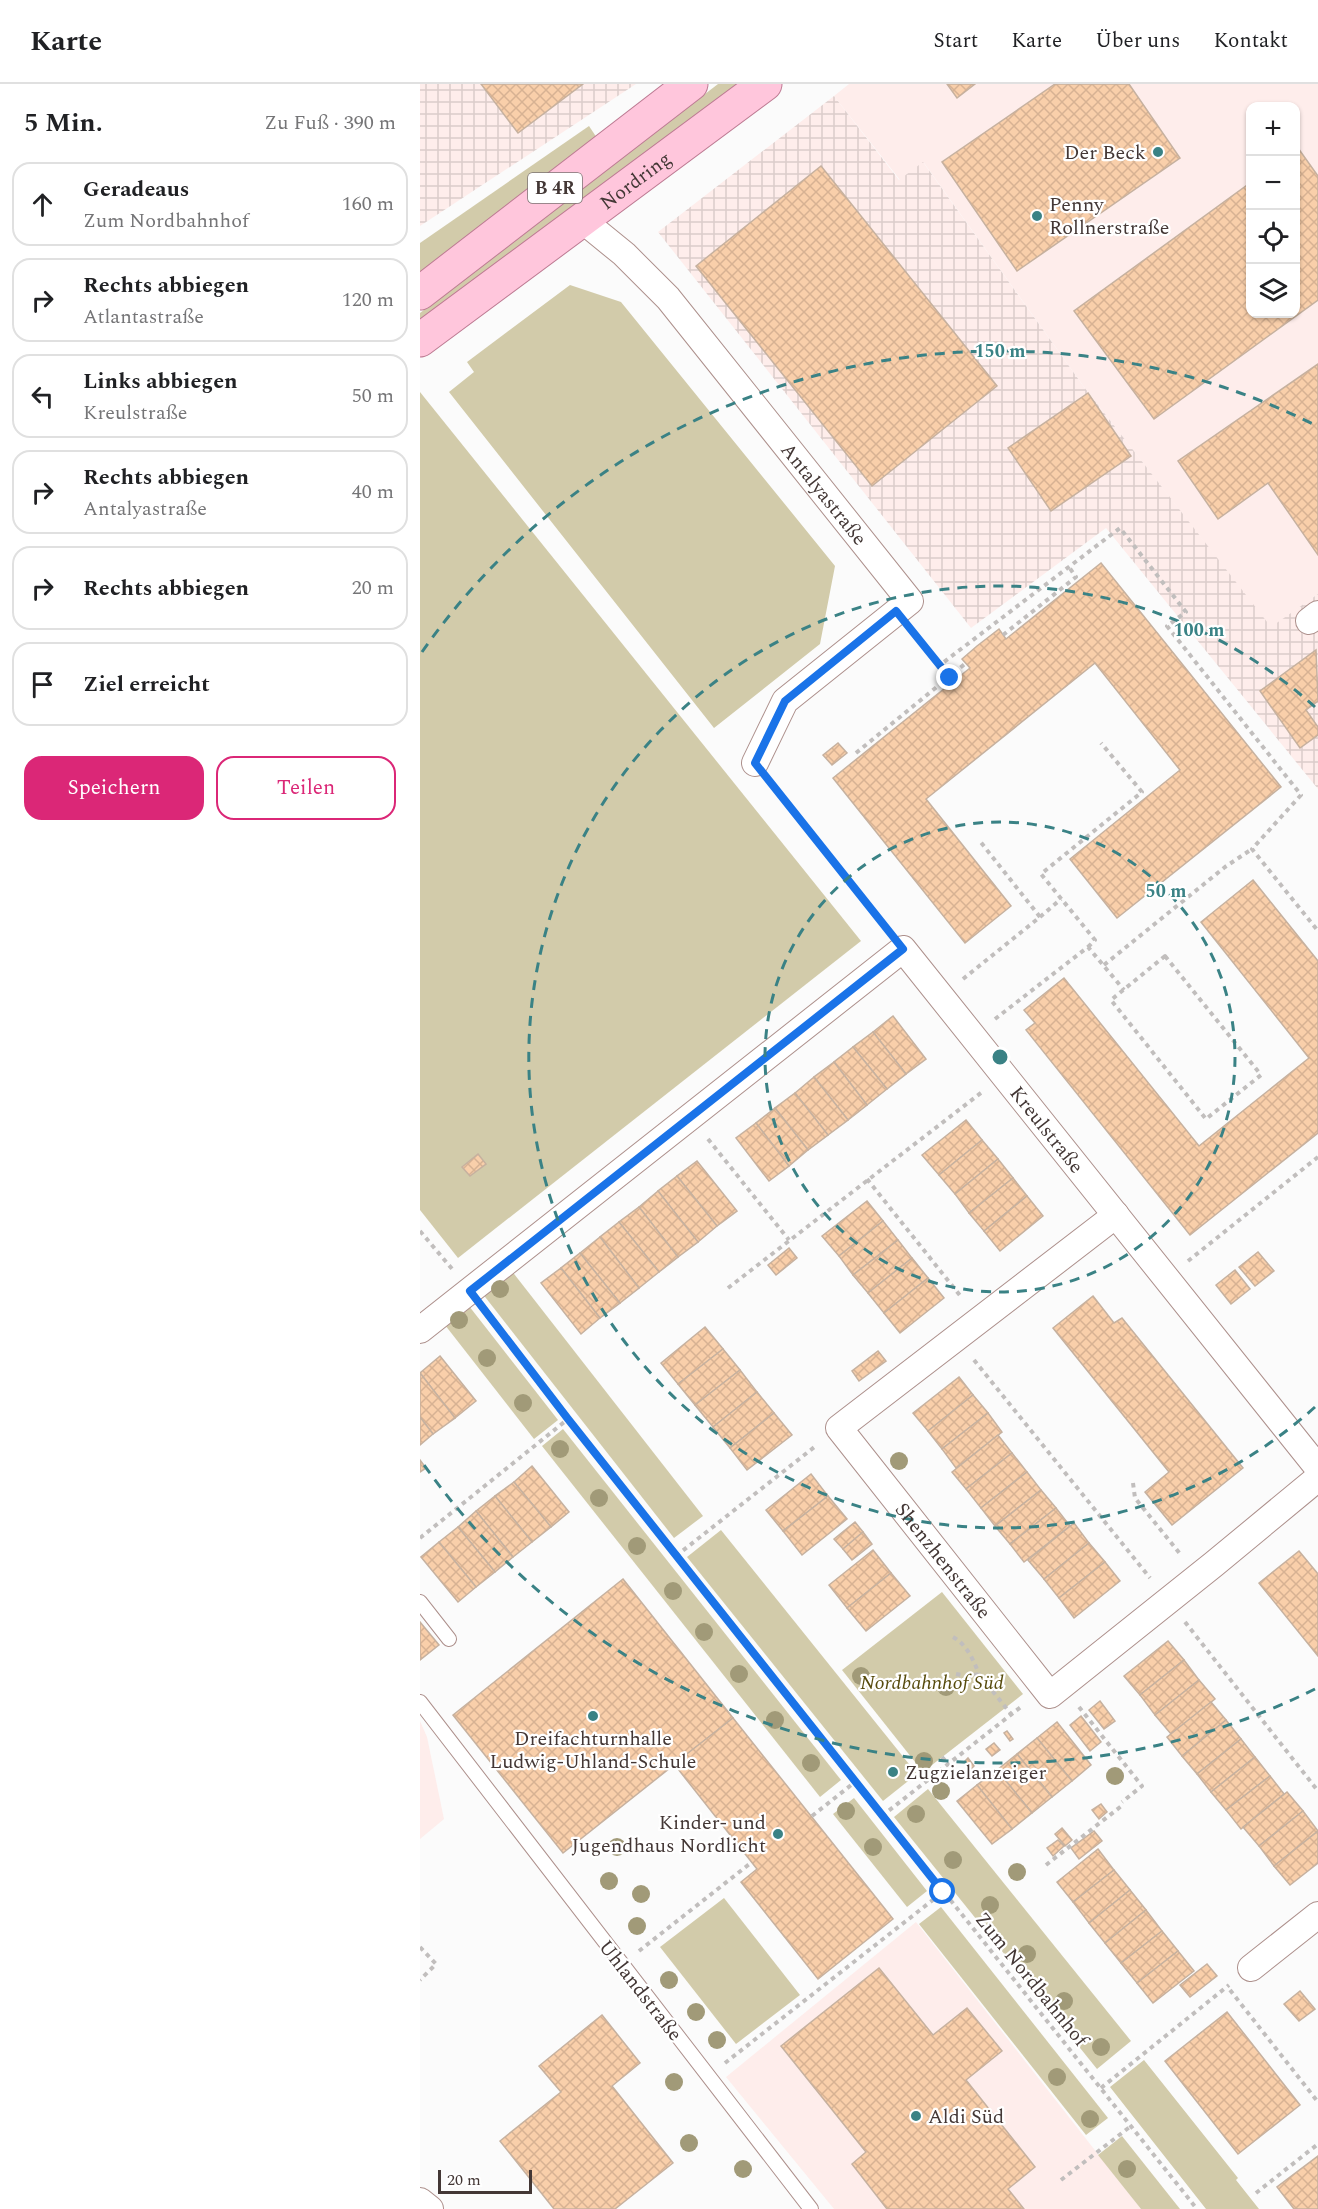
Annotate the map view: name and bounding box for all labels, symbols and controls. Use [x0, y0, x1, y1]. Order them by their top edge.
text: Karte [30, 20, 102, 63]
text: Start [933, 25, 978, 57]
text: Karte [1011, 25, 1062, 57]
text: Über uns [1095, 25, 1180, 57]
text: Kontakt [1213, 25, 1288, 57]
map controls [1246, 102, 1300, 318]
button: + [1246, 102, 1300, 156]
text: 5 Min. [24, 103, 103, 143]
text: Zu Fuß · 390 m [264, 108, 396, 138]
place label: Der Beck [1064, 138, 1146, 168]
street label: Nordring [594, 144, 678, 218]
marker: Der Beck [1151, 145, 1165, 159]
button: − [1246, 156, 1300, 210]
text: Geradeaus [83, 173, 189, 206]
road number: B 4R [528, 173, 582, 203]
icon: ahead [26, 188, 59, 221]
text: 160 m [342, 189, 394, 219]
place label: Penny Rollnerstraße [1049, 190, 1169, 243]
text: Zum Nordbahnhof [83, 206, 249, 236]
marker: Penny Rollnerstraße [1030, 209, 1044, 223]
button: locate [1246, 210, 1300, 264]
button: layers [1246, 264, 1300, 318]
text: Rechts abbiegen [83, 269, 249, 302]
icon: right [26, 284, 59, 317]
text: 120 m [342, 285, 394, 315]
text: Atlantastraße [83, 302, 204, 332]
text: 150 m [974, 338, 1026, 365]
text: Links abbiegen [83, 365, 238, 398]
icon: left [26, 380, 59, 413]
text: 50 m [352, 381, 394, 411]
text: Kreulstraße [83, 398, 187, 428]
street label: Antalyastraße [773, 436, 874, 552]
text: Rechts abbiegen [83, 461, 249, 494]
icon: right [26, 476, 59, 509]
text: 40 m [352, 477, 394, 507]
text: Antalyastraße [83, 494, 207, 524]
icon: right [26, 572, 59, 605]
text: Rechts abbiegen [83, 572, 249, 605]
text: 20 m [352, 573, 394, 603]
text: 100 m [1173, 617, 1225, 644]
route end [936, 664, 962, 690]
icon: arrive [26, 668, 59, 701]
text: Ziel erreicht [83, 668, 210, 701]
button: Speichern [24, 756, 204, 820]
button: Teilen [216, 756, 396, 820]
text: 50 m [1146, 878, 1186, 905]
centre of rings [990, 1047, 1010, 1067]
street label: Kreulstraße [1002, 1080, 1091, 1180]
street label: Shenzhenstraße [887, 1496, 998, 1626]
park label: Nordbahnhof Süd [860, 1668, 1004, 1698]
marker: Dreifachturnhalle Ludwig-Uhland-Schule [586, 1709, 600, 1723]
place label: Dreifachturnhalle Ludwig-Uhland-Schule [490, 1724, 697, 1777]
place label: Zugzielanzeiger [905, 1758, 1046, 1788]
marker: Zugzielanzeiger [886, 1765, 900, 1779]
place label: Kinder- und Jugendhaus Nordlicht [571, 1808, 766, 1861]
marker: Kinder- und Jugendhaus Nordlicht [771, 1827, 785, 1841]
route start [929, 1878, 955, 1904]
street label: Zum Nordbahnhof [967, 1906, 1096, 2055]
street label: Uhlandstraße [591, 1934, 689, 2048]
place label: Aldi Süd [928, 2102, 1004, 2132]
marker: Aldi Süd [909, 2109, 923, 2123]
scale bar [438, 2167, 532, 2194]
text: 20 m [447, 2168, 481, 2192]

